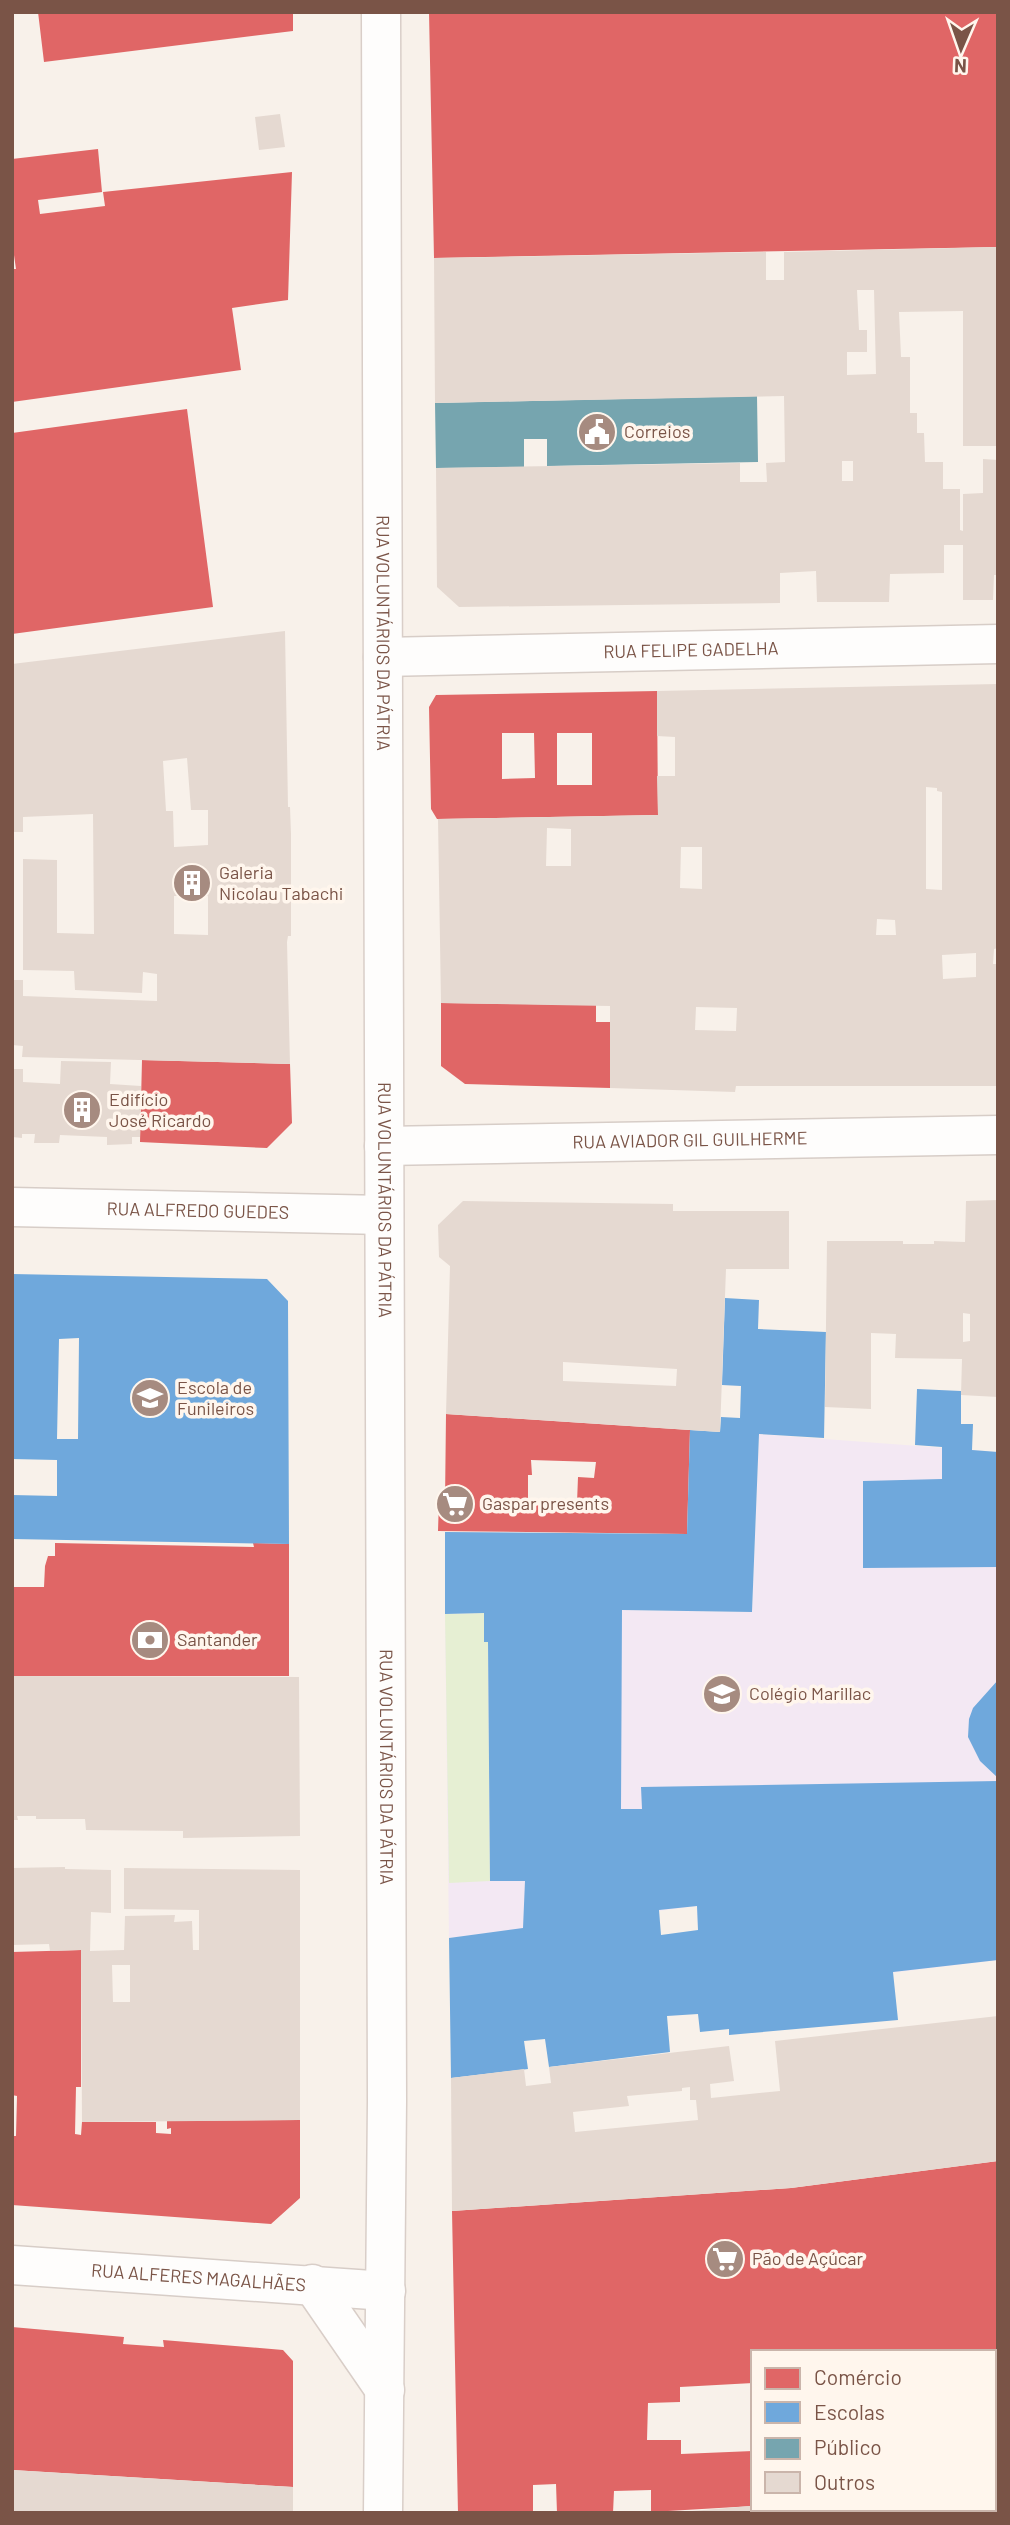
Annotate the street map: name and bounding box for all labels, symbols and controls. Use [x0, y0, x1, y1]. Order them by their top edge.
north arrow [926, 14, 996, 84]
text: N [954, 55, 967, 78]
public building icon: Correios [576, 411, 618, 453]
place label: Correios [624, 420, 690, 442]
street label: RUA VOLUNTÁRIOS DA PÁTRIA [372, 515, 395, 751]
street label: RUA FELIPE GADELHA [603, 637, 779, 662]
place label: Galeria Nicolau Tabachi [219, 861, 343, 904]
building icon: Galeria Nicolau Tabachi [171, 862, 213, 904]
street label: RUA VOLUNTÁRIOS DA PÁTRIA [374, 1082, 397, 1318]
place label: Edifício José Ricardo [109, 1088, 211, 1131]
building icon: Edifício José Ricardo [61, 1089, 103, 1131]
street label: RUA AVIADOR GIL GUILHERME [572, 1126, 808, 1153]
street label: RUA ALFREDO GUEDES [107, 1197, 289, 1223]
place label: Escola de Funileiros [177, 1376, 254, 1419]
school or university icon: Escola de Funileiros [129, 1377, 171, 1419]
supermarket icon: Gaspar presents [434, 1483, 476, 1525]
place label: Gaspar presents [482, 1492, 609, 1514]
bank icon: Santander [129, 1619, 171, 1661]
place label: Santander [177, 1628, 258, 1650]
street label: RUA VOLUNTÁRIOS DA PÁTRIA [376, 1649, 398, 1885]
school or university icon: Colégio Marillac [701, 1673, 743, 1715]
place label: Colégio Marillac [749, 1682, 871, 1704]
supermarket icon: Pão de Açúcar [704, 2238, 746, 2280]
place label: Pão de Açúcar [752, 2247, 863, 2269]
street label: RUA ALFERES MAGALHÃES [90, 2259, 307, 2295]
legend [751, 2350, 996, 2511]
text: Comércio [814, 2364, 902, 2389]
text: Escolas [814, 2399, 885, 2424]
text: Público [814, 2434, 882, 2459]
text: Outros [814, 2469, 875, 2494]

